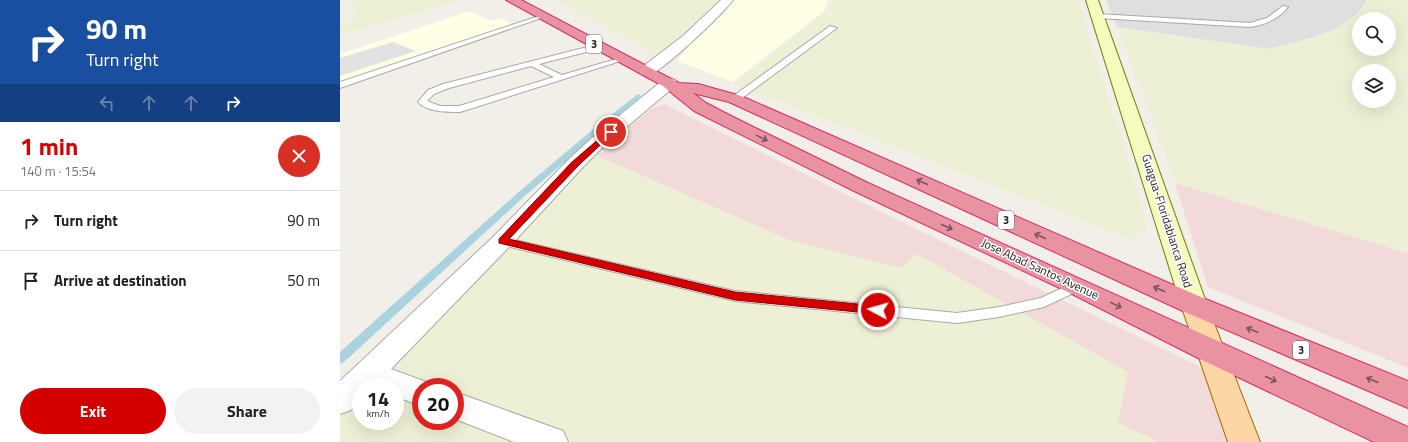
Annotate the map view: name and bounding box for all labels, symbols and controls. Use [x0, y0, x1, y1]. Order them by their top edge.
text: 90 m [86, 7, 147, 50]
map controls [1352, 12, 1396, 108]
button: search [1352, 12, 1396, 56]
icon: right [20, 16, 72, 68]
road number: 3 [586, 35, 602, 53]
text: Turn right [86, 46, 159, 73]
button: layers [1352, 64, 1396, 108]
icon: left [96, 92, 118, 114]
icon: ahead [138, 92, 160, 114]
icon: ahead [180, 92, 202, 114]
icon: right [222, 92, 244, 114]
pin [594, 115, 628, 149]
icon: arrive [600, 121, 622, 143]
text: 1 min [20, 128, 78, 164]
button: close [278, 135, 320, 177]
one-way arrow [756, 135, 768, 142]
street label: Guagua-Floridablanca Road [1137, 152, 1198, 290]
text: 140 m · 15:54 [20, 161, 96, 181]
one-way arrow [916, 178, 928, 186]
text: Turn right [54, 209, 118, 232]
text: 90 m [287, 209, 320, 232]
icon: right [20, 210, 42, 232]
road number: 3 [998, 211, 1014, 229]
one-way arrow [941, 223, 953, 231]
one-way arrow [1035, 232, 1047, 239]
street label: Jose Abad Santos Avenue [978, 233, 1102, 304]
text: Arrive at destination [54, 269, 187, 292]
text: 50 m [287, 269, 320, 292]
icon: arrive [20, 270, 42, 292]
one-way arrow [1153, 285, 1165, 292]
position arrow [857, 289, 899, 331]
one-way arrow [1110, 302, 1122, 309]
one-way arrow [1247, 325, 1259, 333]
road number: 3 [1293, 341, 1309, 359]
one-way arrow [1265, 376, 1277, 383]
one-way arrow [1367, 376, 1379, 383]
speed limit sign: 20 [412, 378, 464, 430]
text: 14 [367, 383, 389, 414]
button: Exit [20, 388, 166, 434]
button: Share [174, 388, 320, 434]
text: km/h [367, 406, 389, 421]

